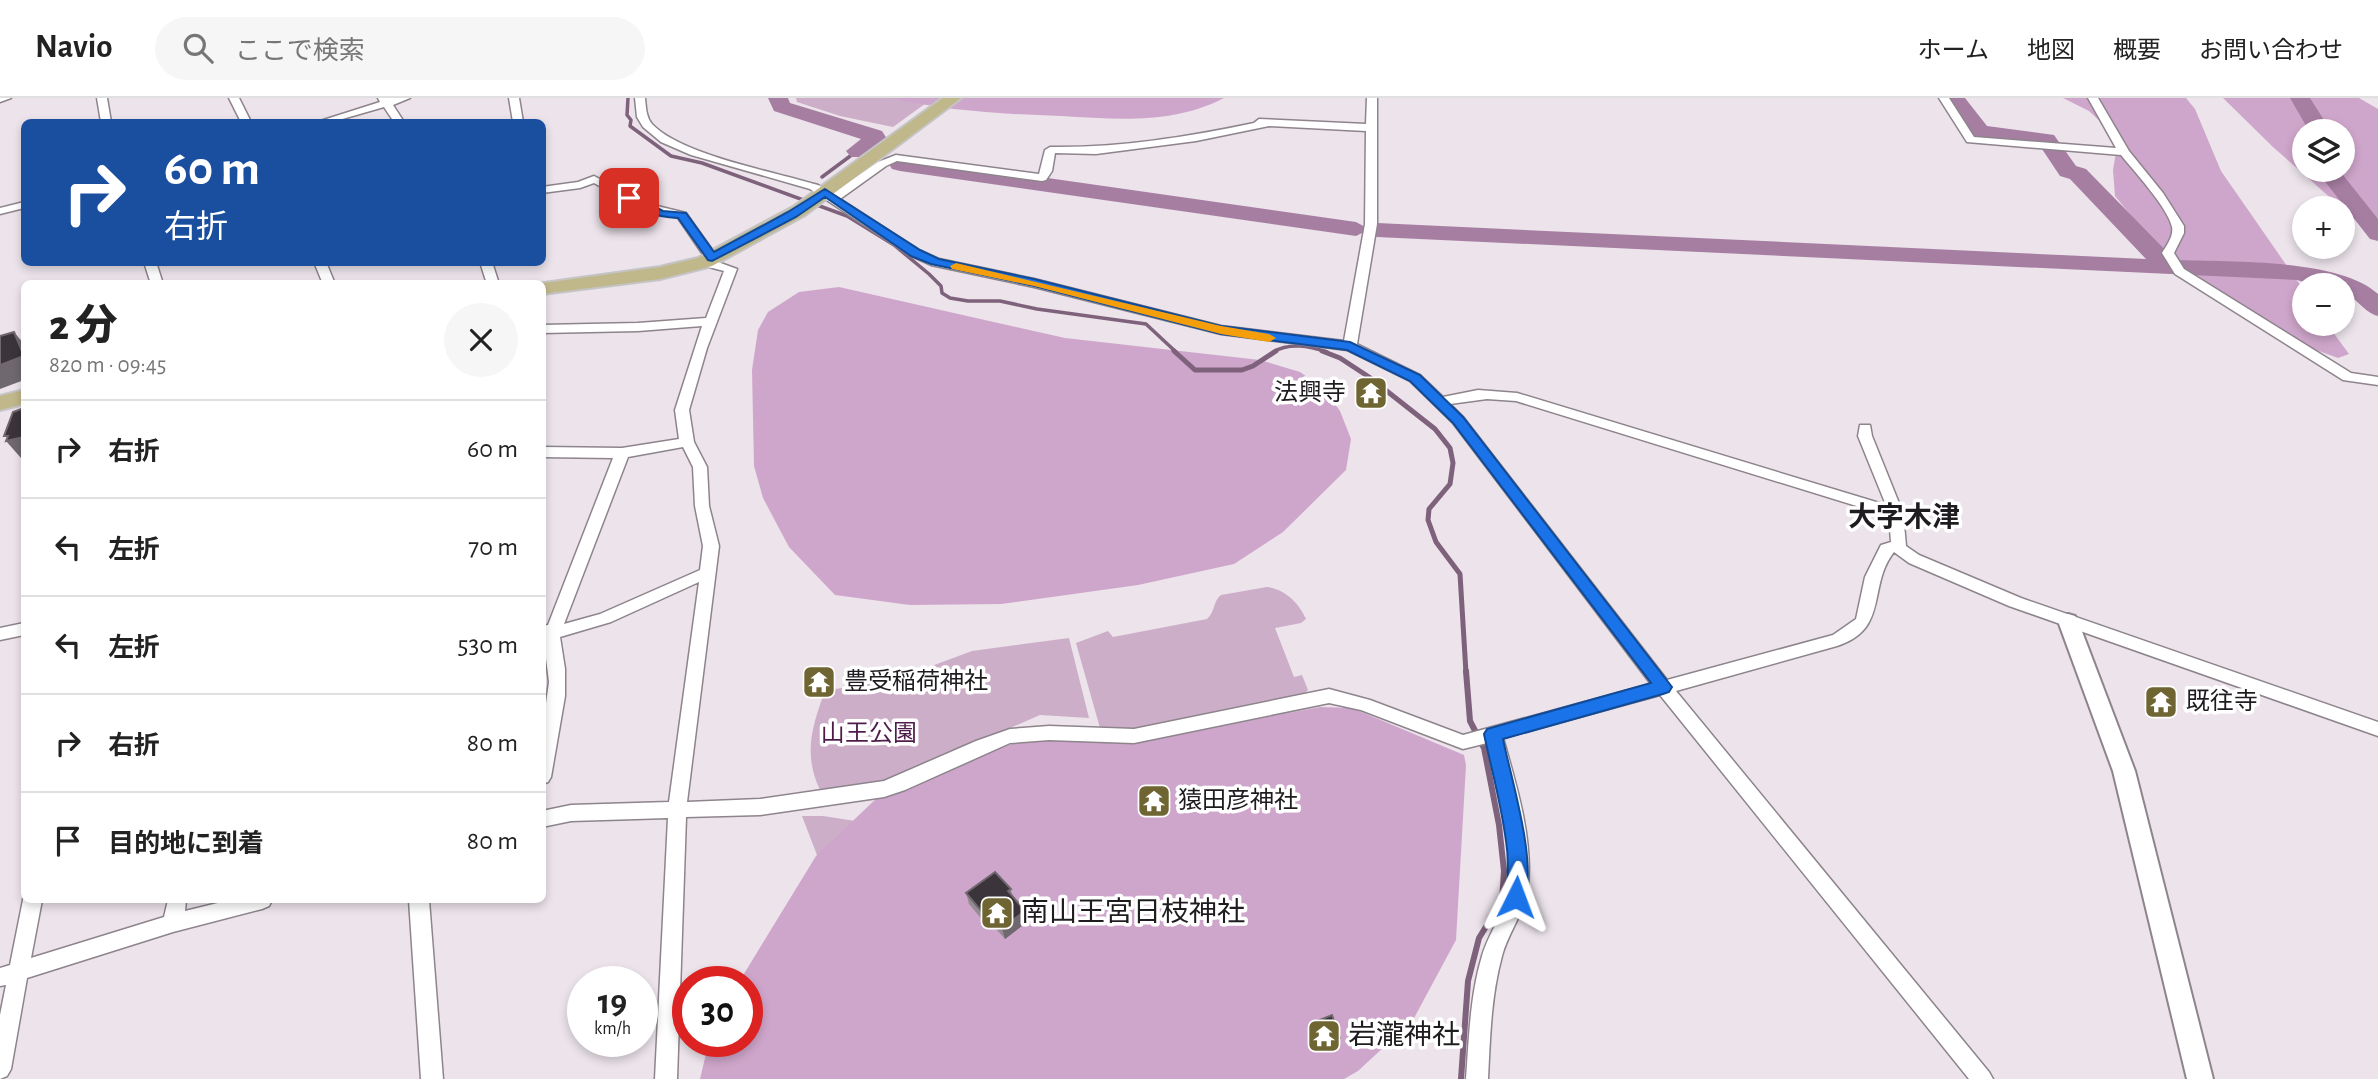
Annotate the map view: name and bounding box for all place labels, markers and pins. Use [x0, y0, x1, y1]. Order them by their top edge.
pin [599, 168, 659, 228]
temple icon: 法興寺 [1352, 374, 1390, 412]
place label: 法興寺 [1274, 379, 1346, 405]
temple icon: 豊受稲荷神社 [800, 663, 838, 701]
place label: 豊受稲荷神社 [844, 668, 988, 694]
temple icon: 既往寺 [2142, 683, 2180, 721]
place label: 既往寺 [2186, 688, 2258, 714]
temple icon: 猿田彦神社 [1135, 782, 1173, 820]
place label: 猿田彦神社 [1178, 787, 1298, 813]
temple icon: 南山王宮日枝神社 [978, 894, 1016, 932]
place label: 南山王宮日枝神社 [1021, 897, 1245, 927]
temple icon: 岩瀧神社 [1305, 1017, 1343, 1055]
place label: 岩瀧神社 [1348, 1020, 1460, 1050]

